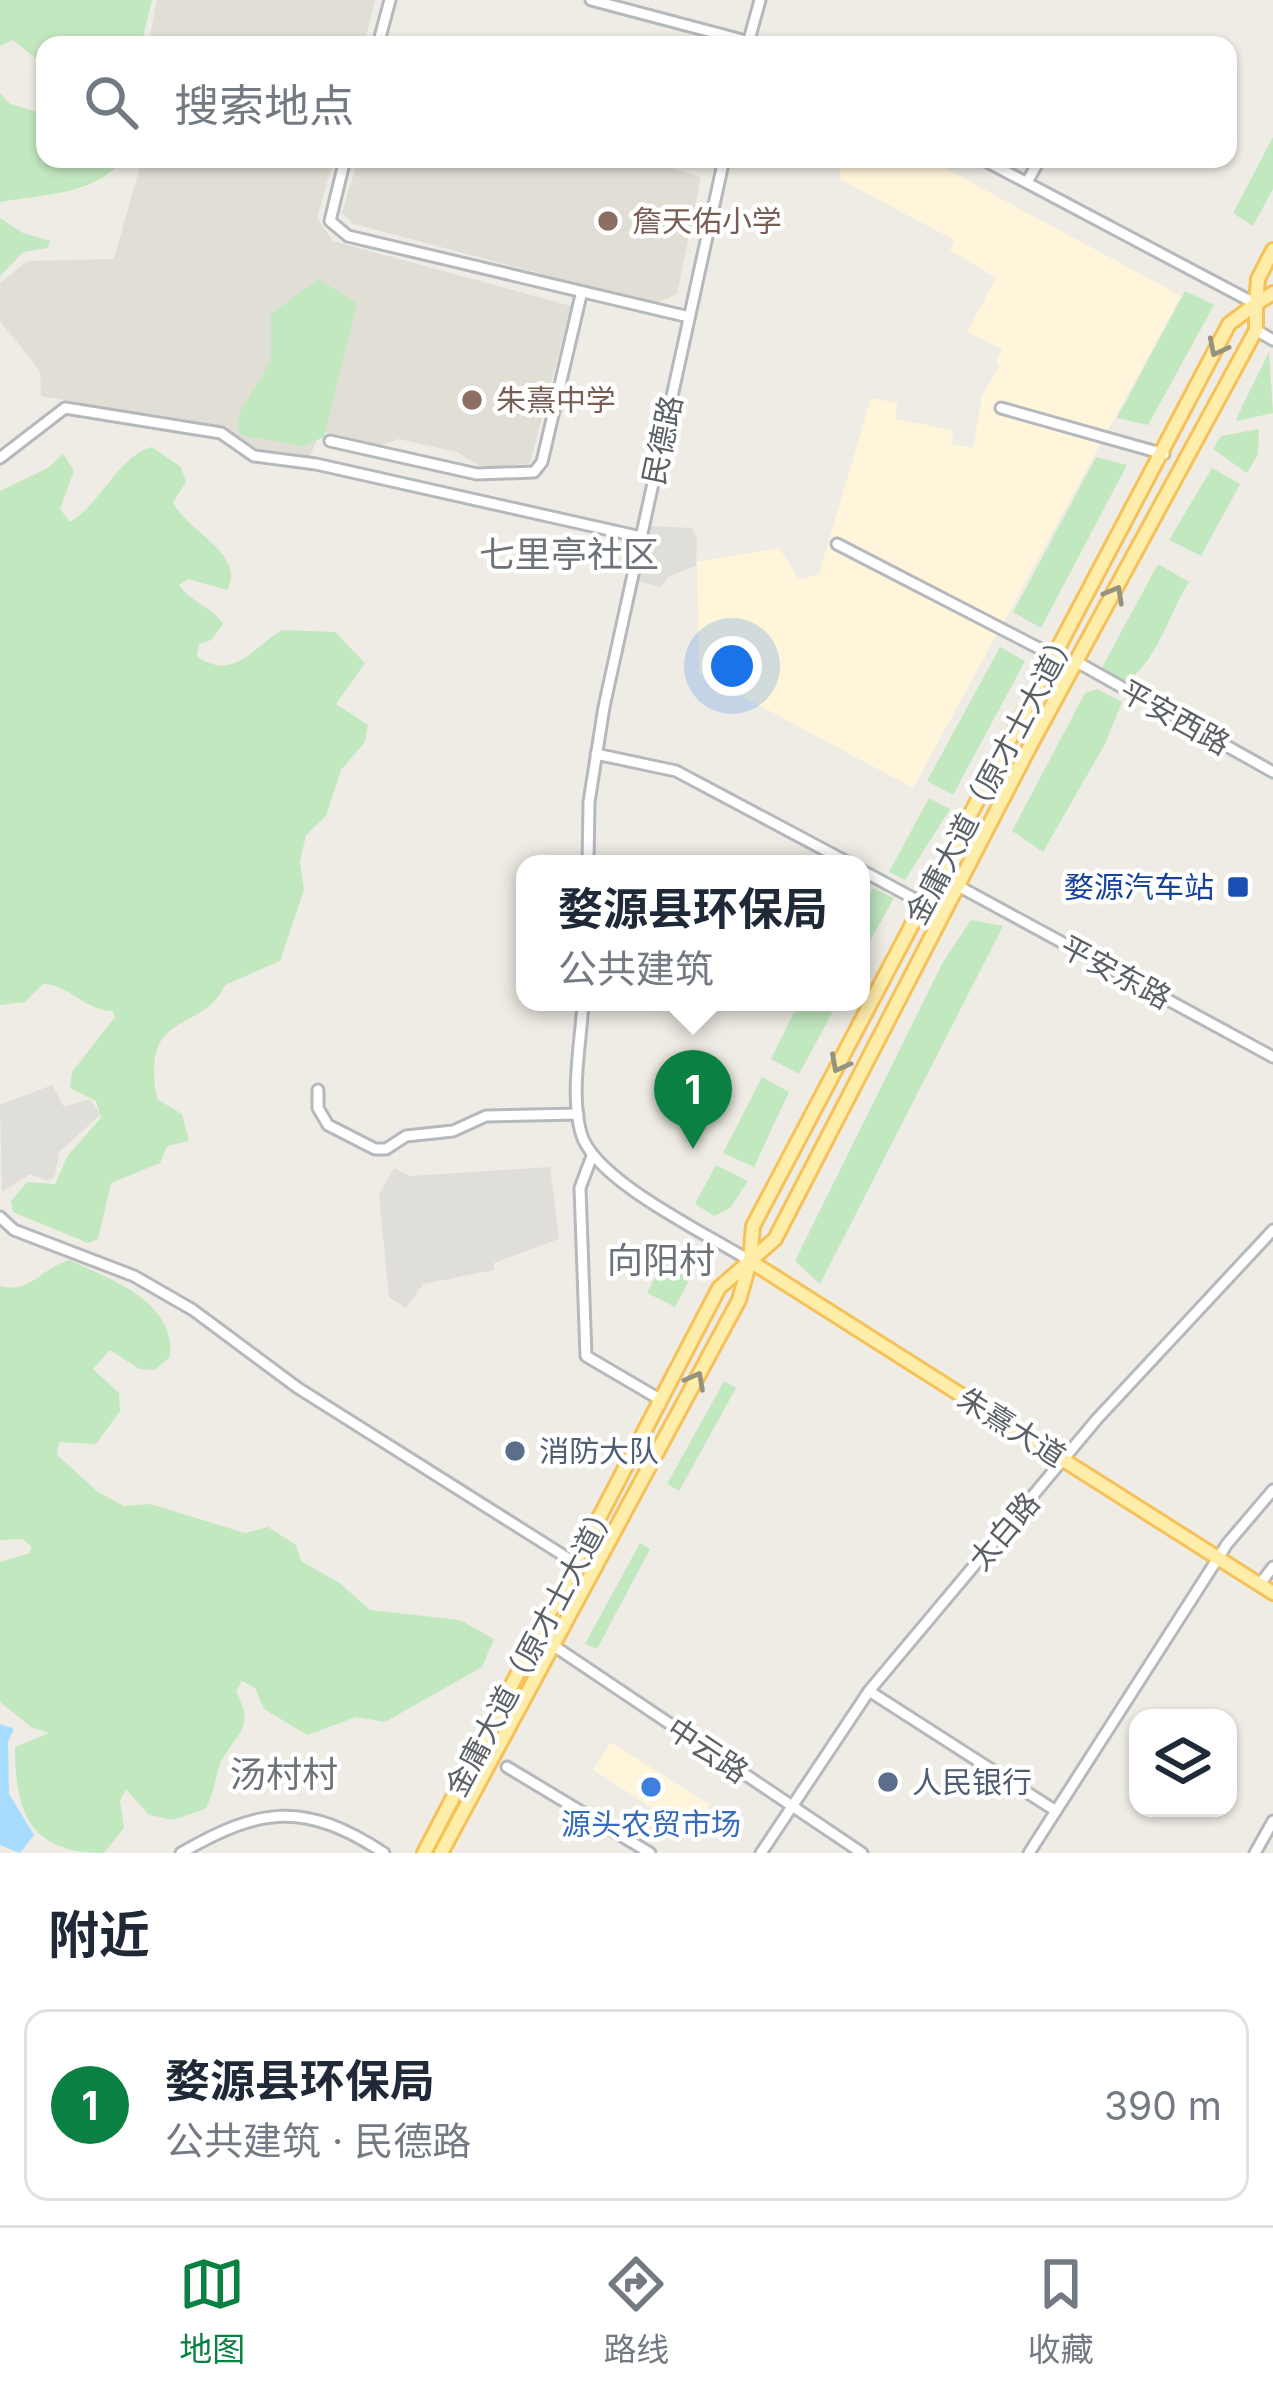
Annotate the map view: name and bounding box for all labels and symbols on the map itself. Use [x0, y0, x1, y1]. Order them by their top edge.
place label: 詹天佑小学 [632, 203, 782, 239]
marker: 詹天佑小学 [595, 208, 621, 234]
one-way arrow [1208, 336, 1232, 357]
place label: 朱熹中学 [496, 382, 616, 418]
marker: 朱熹中学 [459, 387, 485, 413]
street label: 民德路 [635, 392, 689, 488]
district label: 七里亭社区 [479, 532, 659, 576]
one-way arrow [1100, 586, 1123, 607]
street label: 金庸大道（原才士大道） [898, 622, 1084, 930]
your location [702, 636, 762, 696]
street label: 平安西路 [1114, 672, 1236, 762]
place label: 婺源汽车站 [1064, 869, 1214, 905]
marker: 婺源汽车站 [1225, 874, 1251, 900]
street label: 平安东路 [1055, 928, 1177, 1016]
pin: 1 [654, 1050, 732, 1149]
one-way arrow [830, 1052, 853, 1073]
district label: 向阳村 [607, 1238, 715, 1282]
one-way arrow [682, 1372, 705, 1393]
street label: 朱熹大道 [952, 1380, 1072, 1474]
place label: 消防大队 [539, 1433, 659, 1469]
marker: 消防大队 [502, 1438, 528, 1464]
street label: 太白路 [961, 1485, 1047, 1577]
street label: 金庸大道（原才士大道） [438, 1494, 624, 1802]
street label: 中云路 [661, 1710, 755, 1790]
district label: 汤村村 [230, 1752, 338, 1796]
place label: 人民银行 [912, 1764, 1032, 1800]
marker: 人民银行 [875, 1769, 901, 1795]
marker: 源头农贸市场 [638, 1774, 664, 1800]
place label: 源头农贸市场 [561, 1806, 741, 1842]

